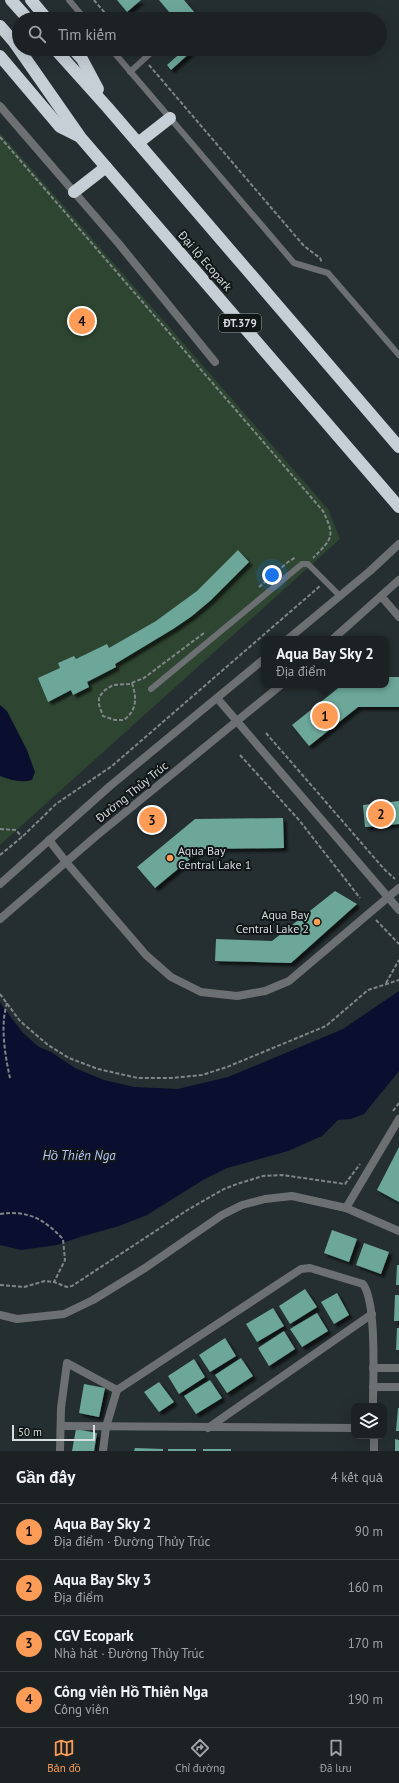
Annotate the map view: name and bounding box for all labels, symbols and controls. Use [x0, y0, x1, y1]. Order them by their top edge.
search box [12, 12, 387, 56]
icon: search [26, 23, 48, 45]
text: Tìm kiếm [58, 25, 116, 44]
street label: Đại lộ Ecopark [175, 227, 236, 294]
pin: 4 [69, 306, 95, 336]
road number: ĐT.379 [219, 314, 261, 332]
your location [262, 565, 282, 585]
popup [261, 636, 389, 688]
text: Aqua Bay Sky 2 [276, 644, 374, 663]
text: Địa điểm [276, 663, 326, 680]
pin: 1 [312, 701, 338, 731]
street label: Đường Thủy Trúc [92, 757, 171, 826]
pin: 2 [368, 799, 394, 829]
pin: 3 [139, 805, 165, 835]
place label: Aqua Bay Central Lake 1 [178, 843, 251, 872]
marker: Aqua Bay Central Lake 1 [165, 853, 175, 863]
place label: Aqua Bay Central Lake 2 [236, 907, 309, 936]
marker: Aqua Bay Central Lake 2 [312, 917, 322, 927]
water label: Hồ Thiên Nga [42, 1147, 116, 1164]
map controls [351, 1403, 387, 1439]
button: layers [351, 1403, 387, 1439]
scale bar [12, 1423, 95, 1442]
text: 50 m [18, 1425, 42, 1439]
text: Gần đây [16, 1466, 75, 1488]
text: 4 kết quả [331, 1469, 383, 1486]
text: Aqua Bay Sky 2 [54, 1514, 151, 1533]
text: 1 [25, 1523, 33, 1540]
text: 90 m [355, 1523, 383, 1540]
text: Địa điểm · Đường Thủy Trúc [54, 1533, 210, 1550]
text: Aqua Bay Sky 3 [54, 1570, 151, 1589]
text: 2 [25, 1579, 33, 1596]
text: 160 m [348, 1579, 383, 1596]
text: Địa điểm [54, 1589, 104, 1606]
text: CGV Ecopark [54, 1626, 134, 1645]
text: 3 [25, 1635, 33, 1652]
text: 170 m [348, 1635, 383, 1652]
text: Nhà hát · Đường Thủy Trúc [54, 1645, 204, 1662]
text: Công viên Hồ Thiên Nga [54, 1682, 208, 1701]
text: 4 [25, 1691, 33, 1708]
text: 190 m [348, 1691, 383, 1708]
text: Công viên [54, 1701, 109, 1718]
tab: Bản đồ [47, 1737, 81, 1775]
tab: Chỉ đường [175, 1737, 225, 1775]
tab: Đã lưu [320, 1737, 352, 1775]

